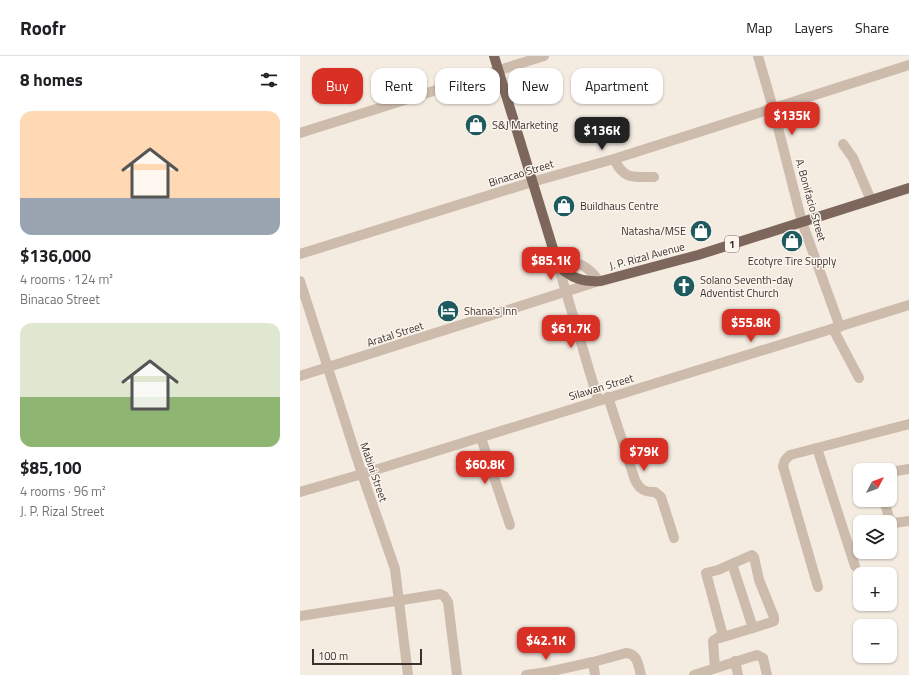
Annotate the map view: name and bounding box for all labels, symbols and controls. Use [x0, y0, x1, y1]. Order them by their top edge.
text: Roofr [20, 13, 66, 42]
text: Map [746, 17, 772, 38]
text: Layers [794, 17, 833, 38]
text: Share [855, 17, 889, 38]
text: 8 homes [20, 67, 83, 93]
chip: Buy [312, 68, 363, 104]
chip: Rent [371, 68, 427, 104]
chip: Filters [435, 68, 500, 104]
chip: New [508, 68, 563, 104]
chip: Apartment [571, 68, 663, 104]
icon: filters [258, 69, 280, 91]
pin: $135K [764, 102, 820, 136]
text: $135K [774, 105, 810, 125]
shop icon: S&J Marketing [463, 112, 489, 138]
place label: S&J Marketing [492, 117, 559, 133]
pin: $136K [574, 117, 630, 151]
text: $136K [584, 120, 620, 140]
icon: home [114, 137, 186, 209]
street label: Binacao Street [486, 155, 556, 191]
street label: A. Bonifacio Street [792, 157, 830, 243]
shop icon: Buildhaus Centre [551, 193, 577, 219]
place label: Buildhaus Centre [580, 198, 659, 214]
shop icon: Natasha/MSE [688, 218, 714, 244]
place label: Natasha/MSE [621, 223, 686, 239]
shop icon: Ecotyre Tire Supply [779, 228, 805, 254]
road number: 1 [725, 236, 739, 252]
street label: J. P. Rizal Avenue [608, 238, 687, 274]
text: $136,000 [20, 243, 91, 269]
pin: $85.1K [518, 247, 584, 281]
text: $85.1K [531, 250, 571, 270]
place label: Ecotyre Tire Supply [748, 253, 837, 269]
text: 4 rooms · 124 m² [20, 269, 113, 289]
place label: Solano Seventh-day Adventist Church [700, 272, 794, 301]
church icon: Solano Seventh-day Adventist Church [671, 273, 697, 299]
text: Binacao Street [20, 289, 100, 309]
hotel icon: Shana's Inn [435, 298, 461, 324]
place label: Shana's Inn [464, 303, 517, 319]
pin: $55.8K [718, 309, 784, 343]
text: $55.8K [731, 312, 771, 332]
pin: $61.7K [538, 315, 604, 349]
street label: Aratal Street [365, 317, 425, 351]
text: $61.7K [551, 318, 591, 338]
icon: home [114, 349, 186, 421]
street label: Silawan Street [567, 370, 635, 404]
pin: $79K [620, 438, 668, 472]
street label: Mabini Street [356, 440, 392, 504]
text: $79K [629, 441, 659, 461]
pin: $60.8K [452, 451, 518, 485]
text: $60.8K [465, 454, 505, 474]
text: $85,100 [20, 455, 82, 481]
north arrow [853, 463, 897, 507]
map controls [853, 463, 897, 663]
text: 4 rooms · 96 m² [20, 481, 106, 501]
text: J. P. Rizal Street [20, 501, 104, 521]
button: layers [853, 515, 897, 559]
button: + [853, 567, 897, 611]
button: − [853, 619, 897, 663]
pin: $42.1K [513, 627, 579, 661]
text: $42.1K [526, 630, 566, 650]
scale bar [312, 647, 422, 666]
text: 100 m [318, 648, 348, 664]

